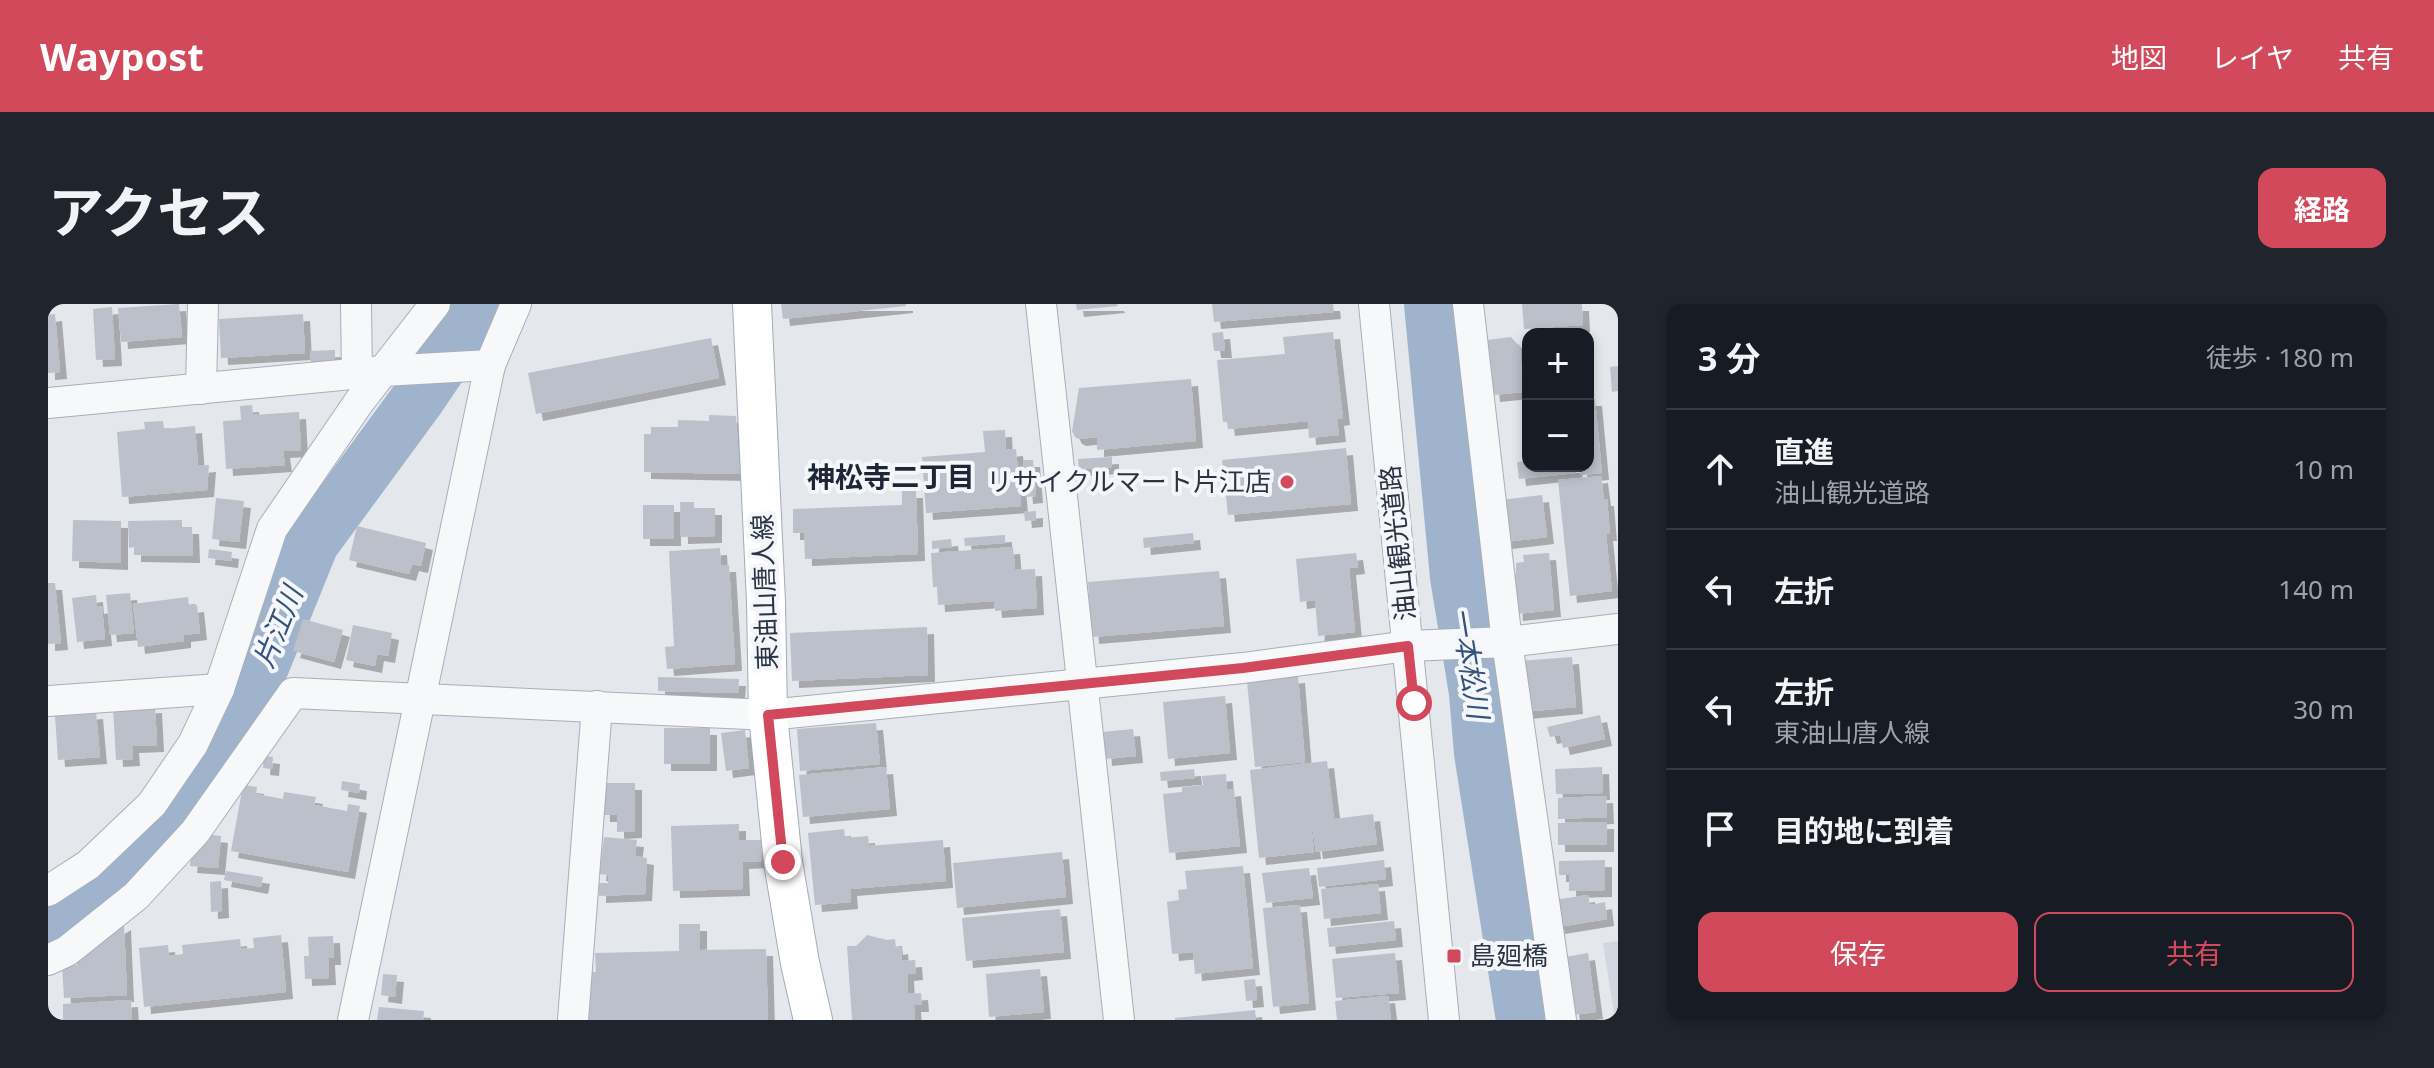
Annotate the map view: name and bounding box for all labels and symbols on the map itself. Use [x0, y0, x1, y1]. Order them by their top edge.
district label: 神松寺二丁目 [807, 457, 975, 495]
place label: リサイクルマート片江店 [986, 463, 1271, 499]
street label: 油山観光道路 [1371, 464, 1423, 623]
marker: リサイクルマート片江店 [1278, 473, 1296, 491]
street label: 東油山唐人線 [743, 513, 785, 671]
water label: 片江川 [244, 578, 312, 673]
water label: 一本松川 [1443, 605, 1499, 724]
route start [1396, 685, 1432, 721]
route end [765, 844, 801, 880]
place label: 島廻橋 [1470, 937, 1548, 973]
marker: 島廻橋 [1445, 947, 1463, 965]

